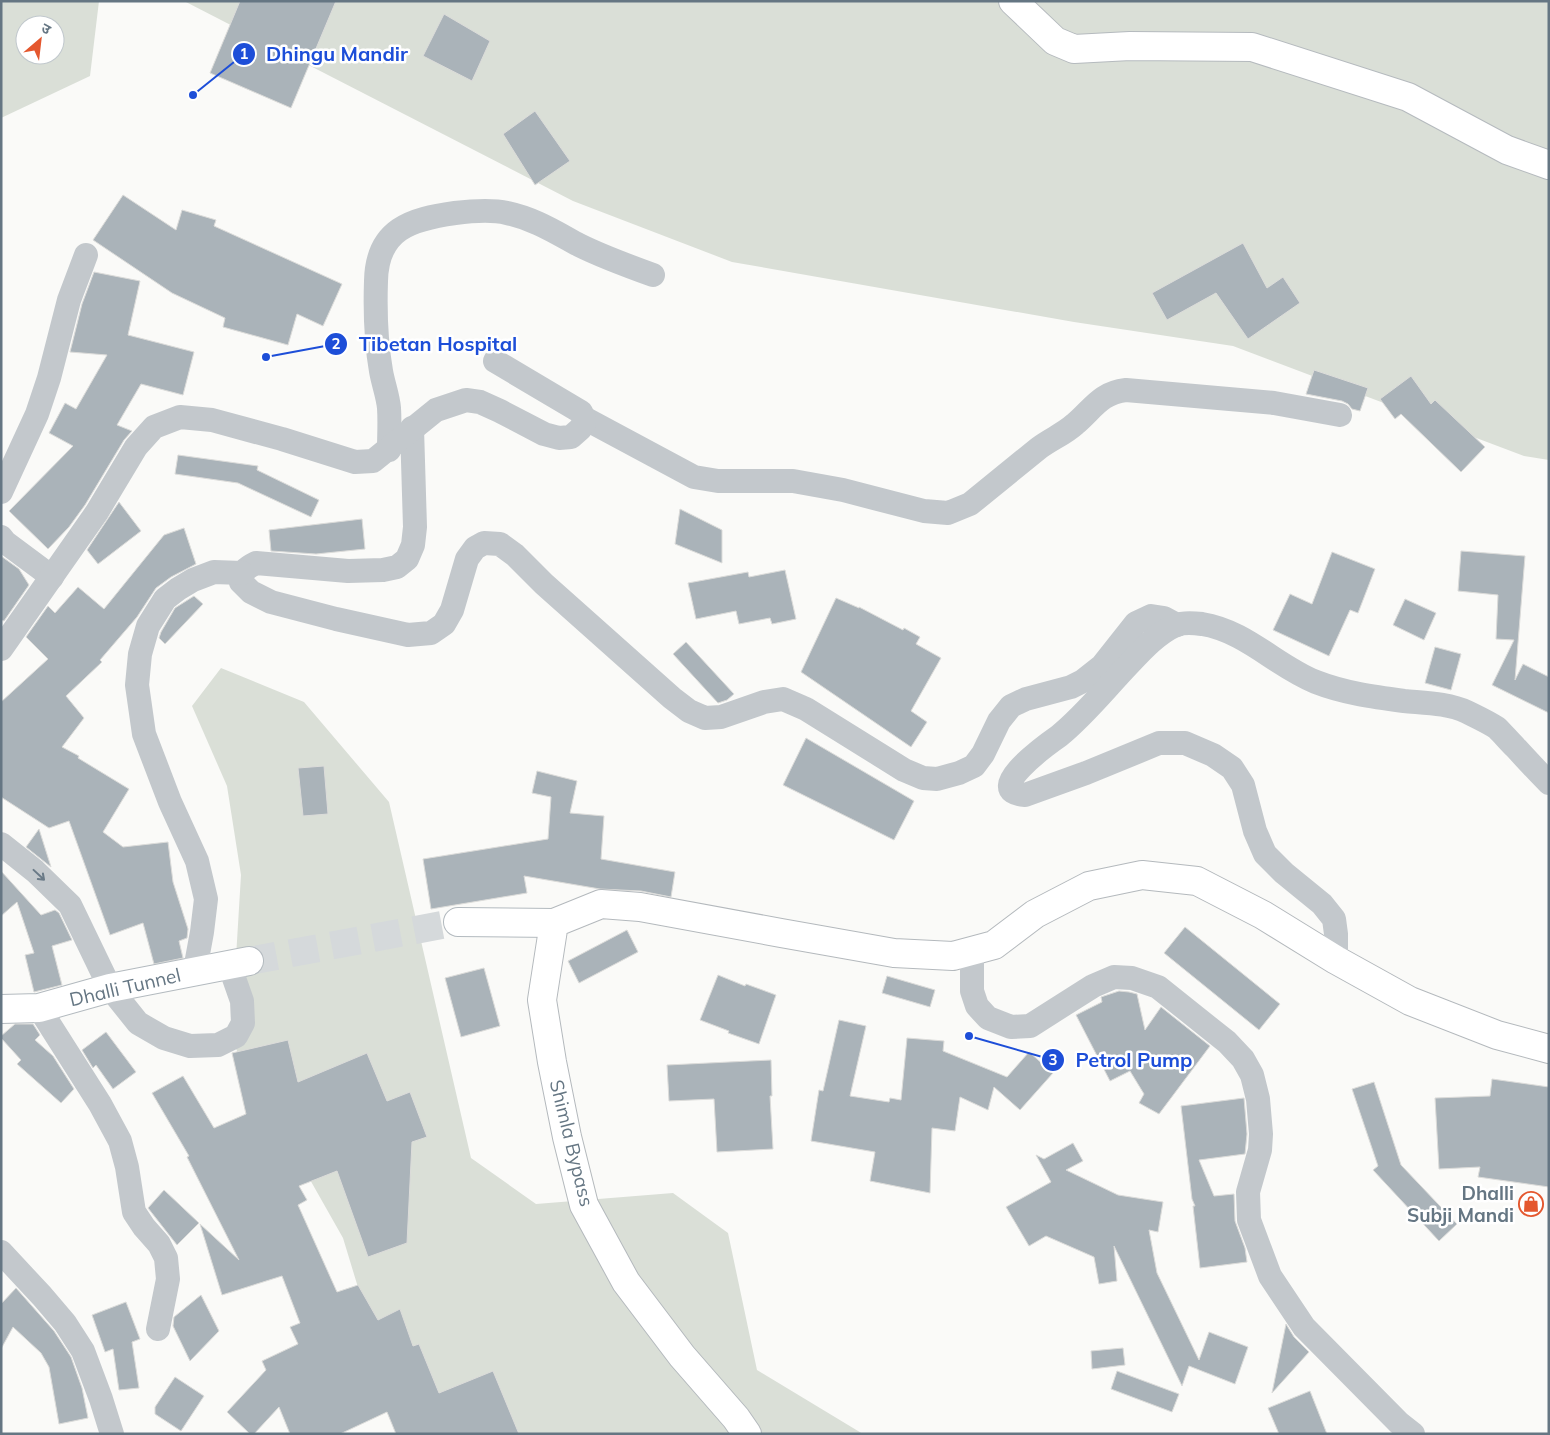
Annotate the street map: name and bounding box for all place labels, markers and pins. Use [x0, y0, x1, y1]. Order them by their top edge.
callout: Dhingu Mandir [231, 36, 418, 71]
callout: Tibetan Hospital [323, 326, 527, 361]
callout: Petrol Pump [1040, 1042, 1202, 1077]
place label: Dhalli Subji Mandi [1407, 1181, 1514, 1227]
shop icon: Dhalli Subji Mandi [1518, 1191, 1544, 1217]

